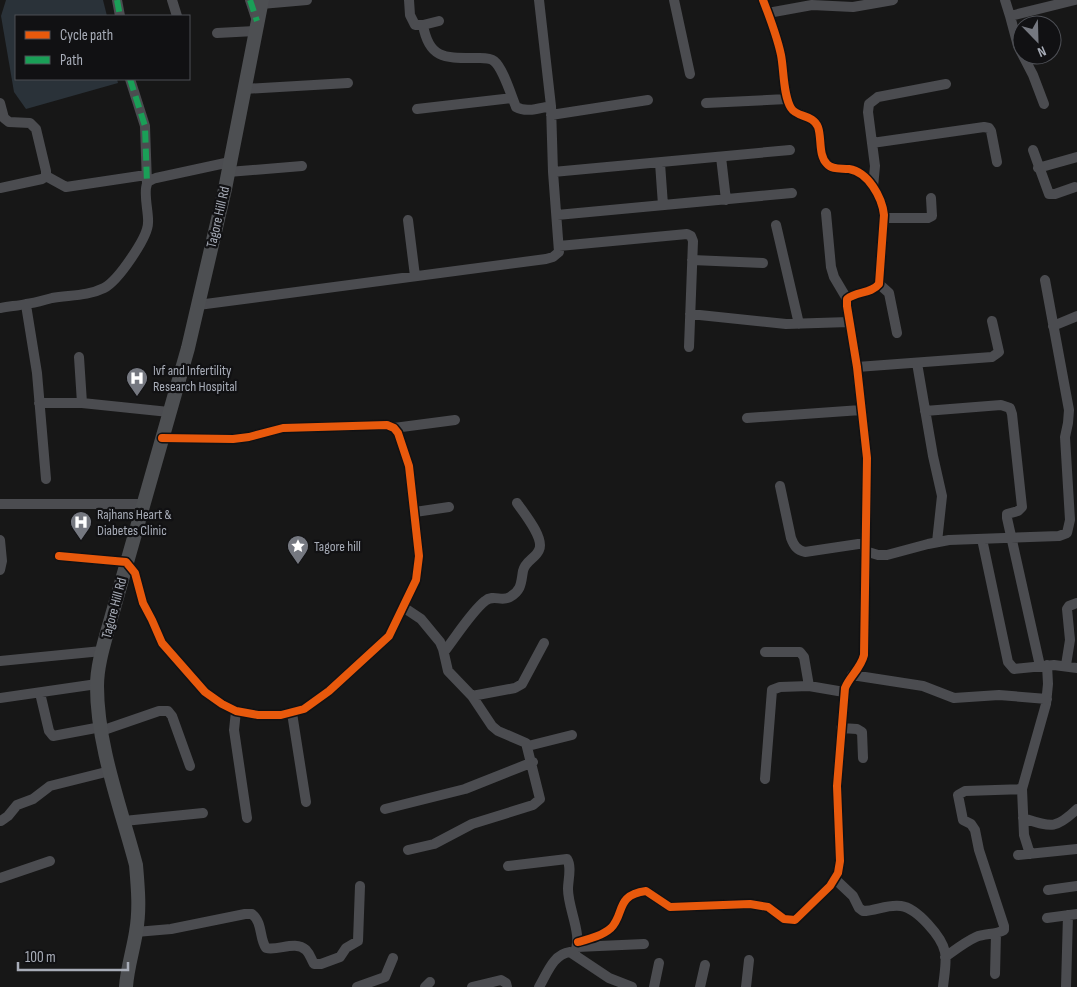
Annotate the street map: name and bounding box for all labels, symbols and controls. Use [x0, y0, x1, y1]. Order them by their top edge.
legend [15, 15, 190, 80]
north arrow [1012, 15, 1062, 65]
text: Cycle path [60, 26, 113, 45]
text: N [1035, 42, 1049, 61]
text: Path [60, 51, 83, 70]
street label: Tagore Hill Rd [203, 185, 233, 249]
place label: Ivf and Infertility Research Hospital [153, 362, 237, 395]
hospital icon: Ivf and Infertility Research Hospital [125, 366, 149, 397]
place label: Rajhans Heart & Diabetes Clinic [97, 506, 172, 539]
hospital icon: Rajhans Heart & Diabetes Clinic [69, 510, 93, 541]
place icon: Tagore hill [286, 534, 310, 565]
place label: Tagore hill [314, 538, 361, 555]
street label: Tagore Hill Rd [98, 575, 130, 640]
scale bar [18, 940, 128, 972]
text: 100 m [25, 948, 56, 967]

